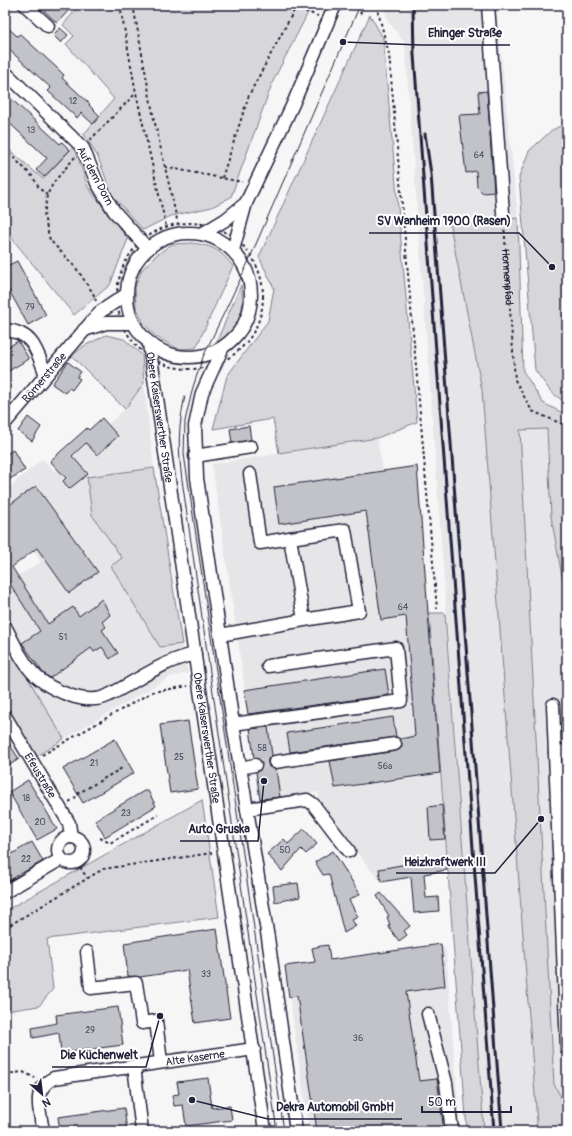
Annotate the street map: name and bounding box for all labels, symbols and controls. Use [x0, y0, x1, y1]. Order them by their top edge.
callout: Ehinger Straße [420, 21, 510, 45]
text: Ehinger Straße [428, 26, 503, 41]
house number: 12 [69, 96, 77, 107]
house number: 13 [27, 125, 35, 136]
street label: Auf dem Dorn [74, 144, 116, 208]
house number: 64 [474, 150, 485, 161]
callout: SV Wanheim 1900 (Rasen) [369, 209, 519, 233]
text: SV Wanheim 1900 (Rasen) [377, 214, 511, 229]
street label: Honnenpfad [499, 248, 516, 305]
house number: 79 [25, 302, 35, 313]
street label: Römerstraße [19, 349, 69, 405]
street label: Obere Kaiserswerther Straße [144, 351, 176, 484]
house number: 64 [398, 602, 409, 613]
house number: 51 [59, 632, 67, 643]
street label: Obere Kaiserswerther Straße [191, 672, 223, 804]
house number: 58 [257, 743, 267, 754]
street label: Efeustraße [22, 750, 59, 801]
house number: 25 [174, 752, 184, 763]
house number: 21 [90, 758, 98, 769]
house number: 56a [378, 761, 392, 772]
house number: 18 [22, 793, 30, 804]
house number: 23 [121, 808, 131, 819]
house number: 20 [34, 817, 46, 828]
callout: Auto Gruska [180, 817, 258, 841]
text: Auto Gruska [188, 822, 250, 837]
house number: 50 [279, 845, 291, 856]
callout: Heizkraftwerk III [396, 849, 495, 873]
house number: 22 [21, 854, 31, 865]
text: Heizkraftwerk III [404, 855, 486, 870]
house number: 33 [201, 969, 211, 980]
house number: 29 [85, 1025, 95, 1036]
house number: 36 [353, 1033, 363, 1044]
callout: Die Küchenwelt [52, 1043, 146, 1067]
street label: Alte Kaserne [164, 1047, 226, 1068]
text: Die Küchenwelt [60, 1048, 139, 1063]
north arrow [22, 1074, 62, 1114]
scale bar [422, 1088, 511, 1114]
text: N [40, 1095, 53, 1110]
callout: Dekra Automobil GmbH [268, 1095, 402, 1119]
text: 50 m [428, 1095, 456, 1110]
text: Dekra Automobil GmbH [276, 1100, 394, 1115]

